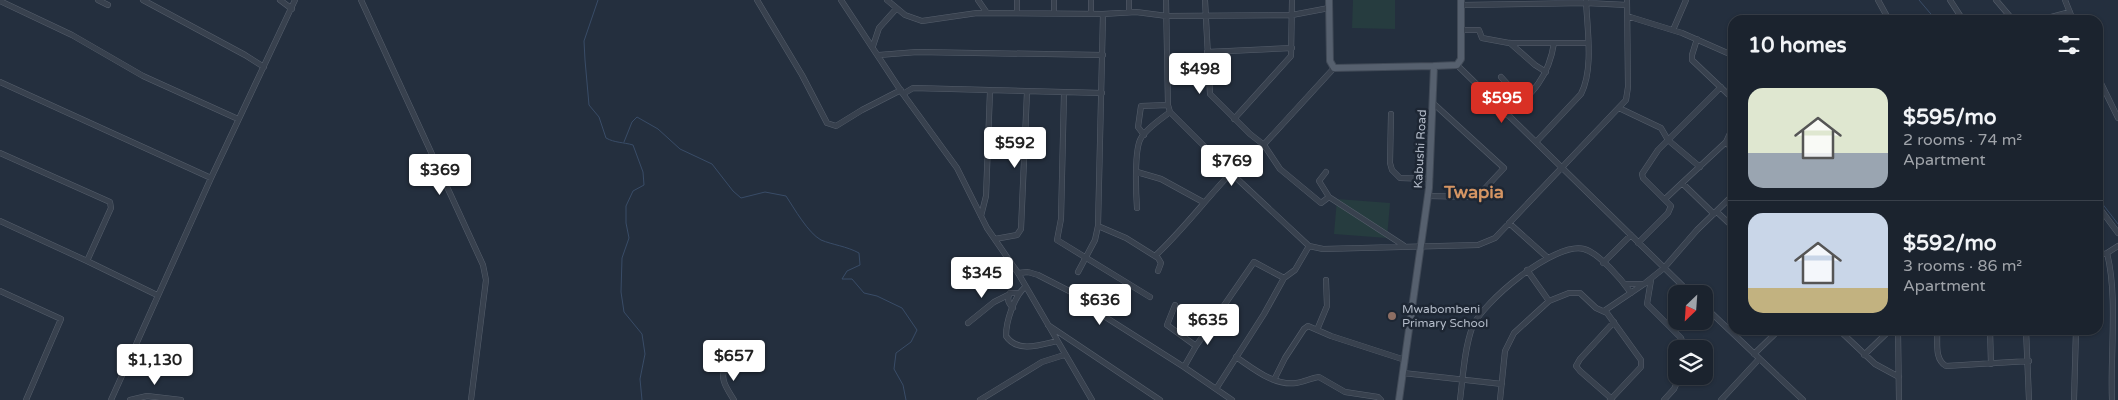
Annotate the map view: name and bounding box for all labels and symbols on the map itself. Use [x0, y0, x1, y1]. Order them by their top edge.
pin: $498 [1170, 52, 1230, 95]
pin: $595 [1472, 82, 1532, 124]
street label: Kabushi Road [1411, 109, 1429, 189]
pin: $592 [985, 126, 1045, 169]
pin: $769 [1202, 144, 1262, 187]
pin: $369 [410, 154, 470, 196]
district label: Twapia [1443, 181, 1504, 203]
pin: $345 [952, 256, 1012, 299]
pin: $636 [1070, 284, 1130, 326]
north arrow [1668, 285, 1712, 330]
place label: Mwabombeni Primary School [1402, 302, 1488, 330]
pin: $635 [1178, 304, 1238, 346]
marker: Mwabombeni Primary School [1386, 310, 1398, 322]
pin: $657 [704, 340, 764, 382]
pin: $1,130 [114, 344, 196, 386]

